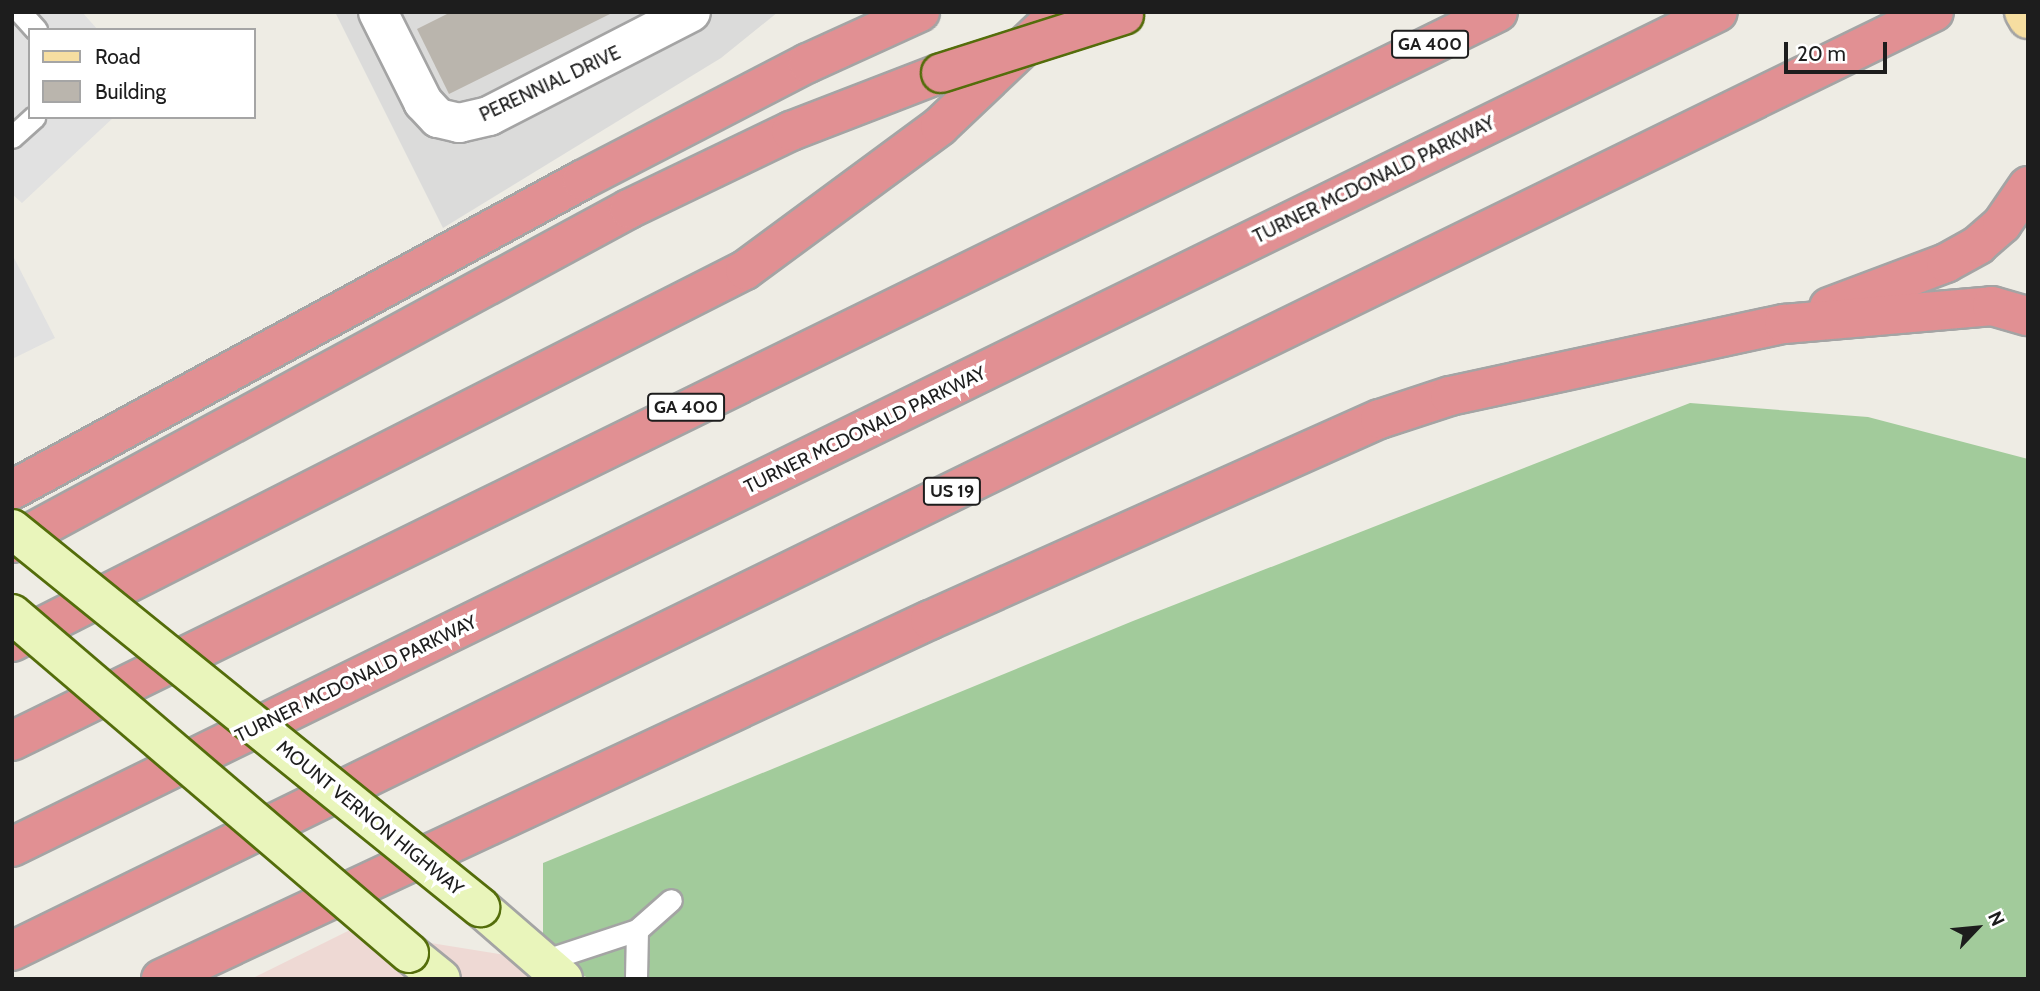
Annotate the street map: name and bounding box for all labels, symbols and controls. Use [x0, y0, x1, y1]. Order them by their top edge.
legend [28, 28, 256, 119]
scale bar [1788, 28, 1891, 72]
road number: GA 400 [1390, 29, 1470, 58]
street label: PERENNIAL DRIVE [476, 41, 624, 127]
text: 20 m [1797, 41, 1846, 66]
text: Road [95, 44, 141, 69]
text: Building [95, 79, 166, 104]
street label: TURNER MCDONALD PARKWAY [1250, 112, 1498, 248]
street label: TURNER MCDONALD PARKWAY [741, 362, 989, 498]
road number: GA 400 [646, 393, 726, 422]
road number: US 19 [922, 476, 982, 505]
street label: TURNER MCDONALD PARKWAY [232, 611, 480, 747]
street label: MOUNT VERNON HIGHWAY [272, 736, 468, 900]
north arrow [1942, 893, 2012, 963]
text: N [1983, 907, 2010, 930]

